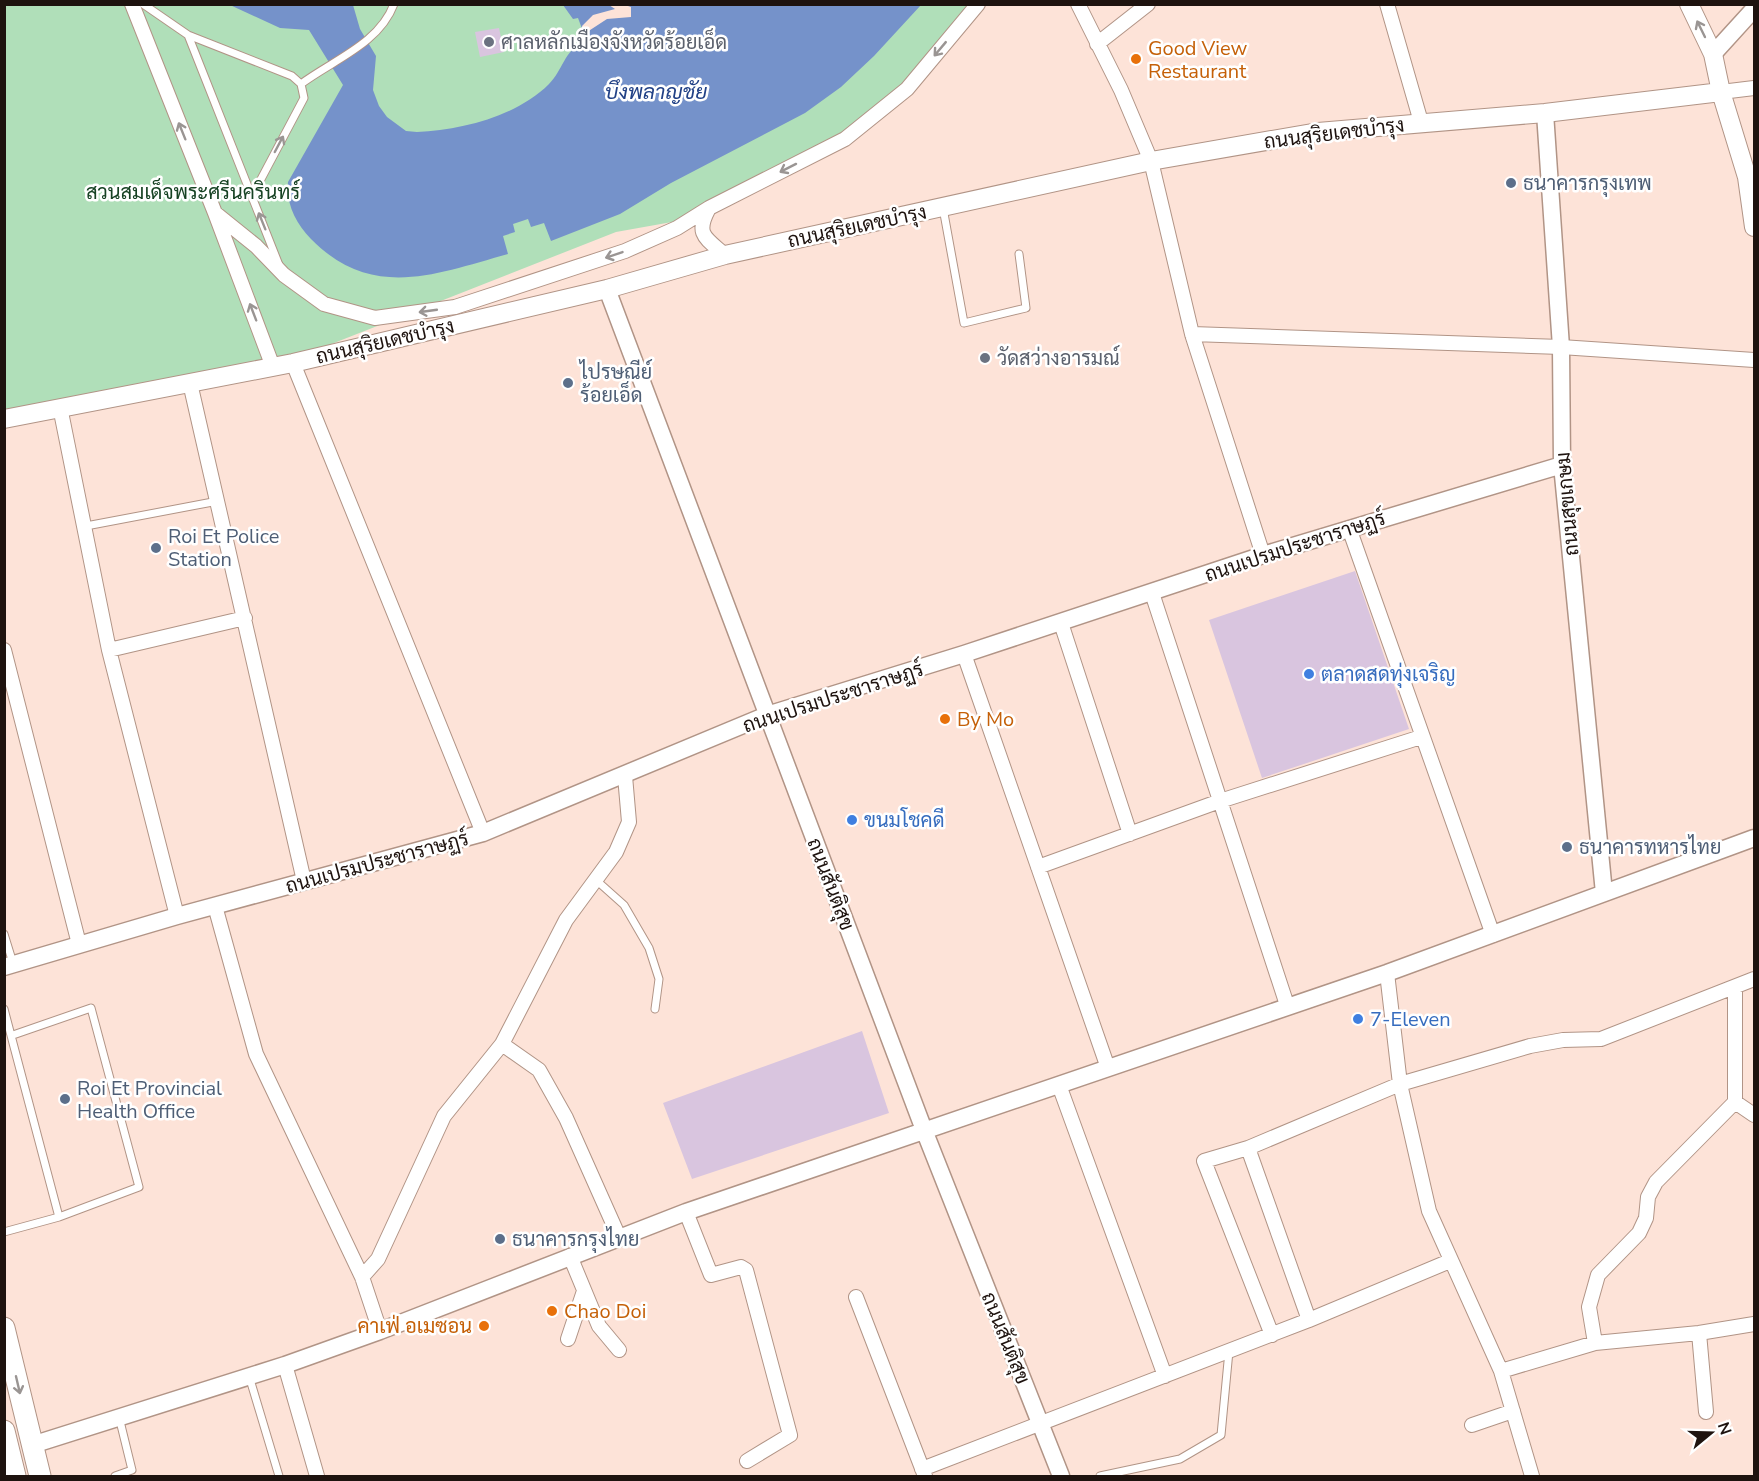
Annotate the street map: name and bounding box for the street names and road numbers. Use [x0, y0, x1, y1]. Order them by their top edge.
street label: ถนนสุริยเดชบำรุง [1262, 111, 1406, 156]
street label: ถนนสุริยเดชบำรุง [785, 199, 929, 254]
street label: ถนนสุริยเดชบำรุง [313, 312, 457, 371]
street label: ถนนสุขเกษม [1550, 451, 1585, 557]
street label: ถนนเปรมประชาราษฏร์ [1201, 504, 1389, 588]
street label: ถนนเปรมประชาราษฏร์ [739, 655, 927, 739]
street label: ถนนเปรมประชาราษฏร์ [282, 824, 472, 900]
street label: ถนนสันติสุข [801, 834, 861, 934]
street label: ถนนสันติสุข [975, 1288, 1036, 1388]

